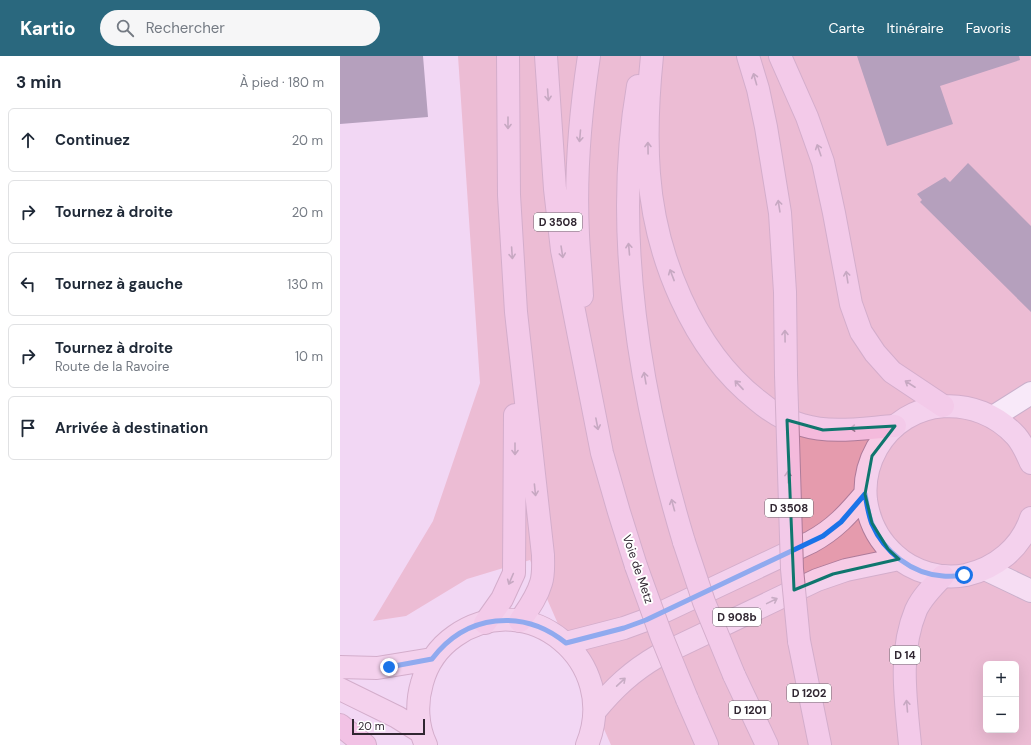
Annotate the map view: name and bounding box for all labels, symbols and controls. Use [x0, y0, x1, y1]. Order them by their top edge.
search box [100, 10, 380, 46]
text: Kartio [20, 16, 76, 41]
icon: search [114, 17, 136, 39]
text: Rechercher [146, 18, 225, 38]
text: Carte [829, 19, 865, 37]
text: Itinéraire [887, 19, 944, 37]
text: Favoris [966, 19, 1011, 37]
text: 3 min [16, 71, 61, 93]
one-way arrow [751, 72, 758, 85]
text: À pied · 180 m [240, 74, 324, 91]
one-way arrow [545, 88, 552, 101]
one-way arrow [504, 116, 512, 129]
icon: ahead [17, 129, 39, 151]
one-way arrow [577, 129, 584, 142]
text: Continuez [55, 130, 130, 150]
text: 20 m [292, 132, 323, 149]
one-way arrow [644, 142, 651, 155]
one-way arrow [814, 145, 822, 157]
one-way arrow [775, 200, 783, 213]
icon: right [17, 201, 39, 223]
text: Tournez à droite [55, 202, 173, 222]
text: 20 m [292, 204, 323, 221]
road number: D 3508 [534, 213, 582, 231]
one-way arrow [626, 243, 633, 256]
one-way arrow [558, 245, 566, 258]
one-way arrow [509, 246, 516, 259]
one-way arrow [668, 269, 676, 281]
one-way arrow [843, 271, 851, 284]
icon: left [17, 273, 39, 295]
text: Tournez à gauche [55, 274, 183, 294]
text: 130 m [287, 276, 323, 293]
one-way arrow [781, 330, 789, 343]
text: Tournez à droite [55, 338, 173, 358]
icon: right [17, 345, 39, 367]
text: 10 m [295, 348, 323, 365]
text: Route de la Ravoire [55, 358, 169, 375]
one-way arrow [641, 372, 649, 385]
one-way arrow [734, 380, 744, 390]
one-way arrow [905, 380, 916, 388]
icon: arrive [17, 417, 39, 439]
one-way arrow [593, 417, 601, 430]
text: Arrivée à destination [55, 418, 208, 438]
one-way arrow [850, 425, 863, 432]
one-way arrow [511, 442, 519, 455]
one-way arrow [785, 471, 792, 484]
one-way arrow [532, 483, 539, 496]
one-way arrow [668, 498, 676, 511]
road number: D 3508 [765, 499, 813, 517]
street label: Voie de Metz [619, 532, 657, 606]
route start [955, 566, 973, 584]
one-way arrow [507, 572, 515, 584]
one-way arrow [765, 597, 777, 604]
road number: D 908b [713, 608, 761, 626]
road number: D 14 [890, 646, 920, 664]
route end [380, 658, 398, 676]
map controls [983, 661, 1019, 733]
button: + [983, 661, 1019, 697]
one-way arrow [616, 677, 626, 687]
road number: D 1202 [787, 684, 831, 702]
button: − [983, 697, 1019, 733]
one-way arrow [903, 700, 910, 713]
road number: D 1201 [729, 701, 771, 719]
scale bar [352, 717, 425, 736]
text: 20 m [358, 719, 384, 733]

